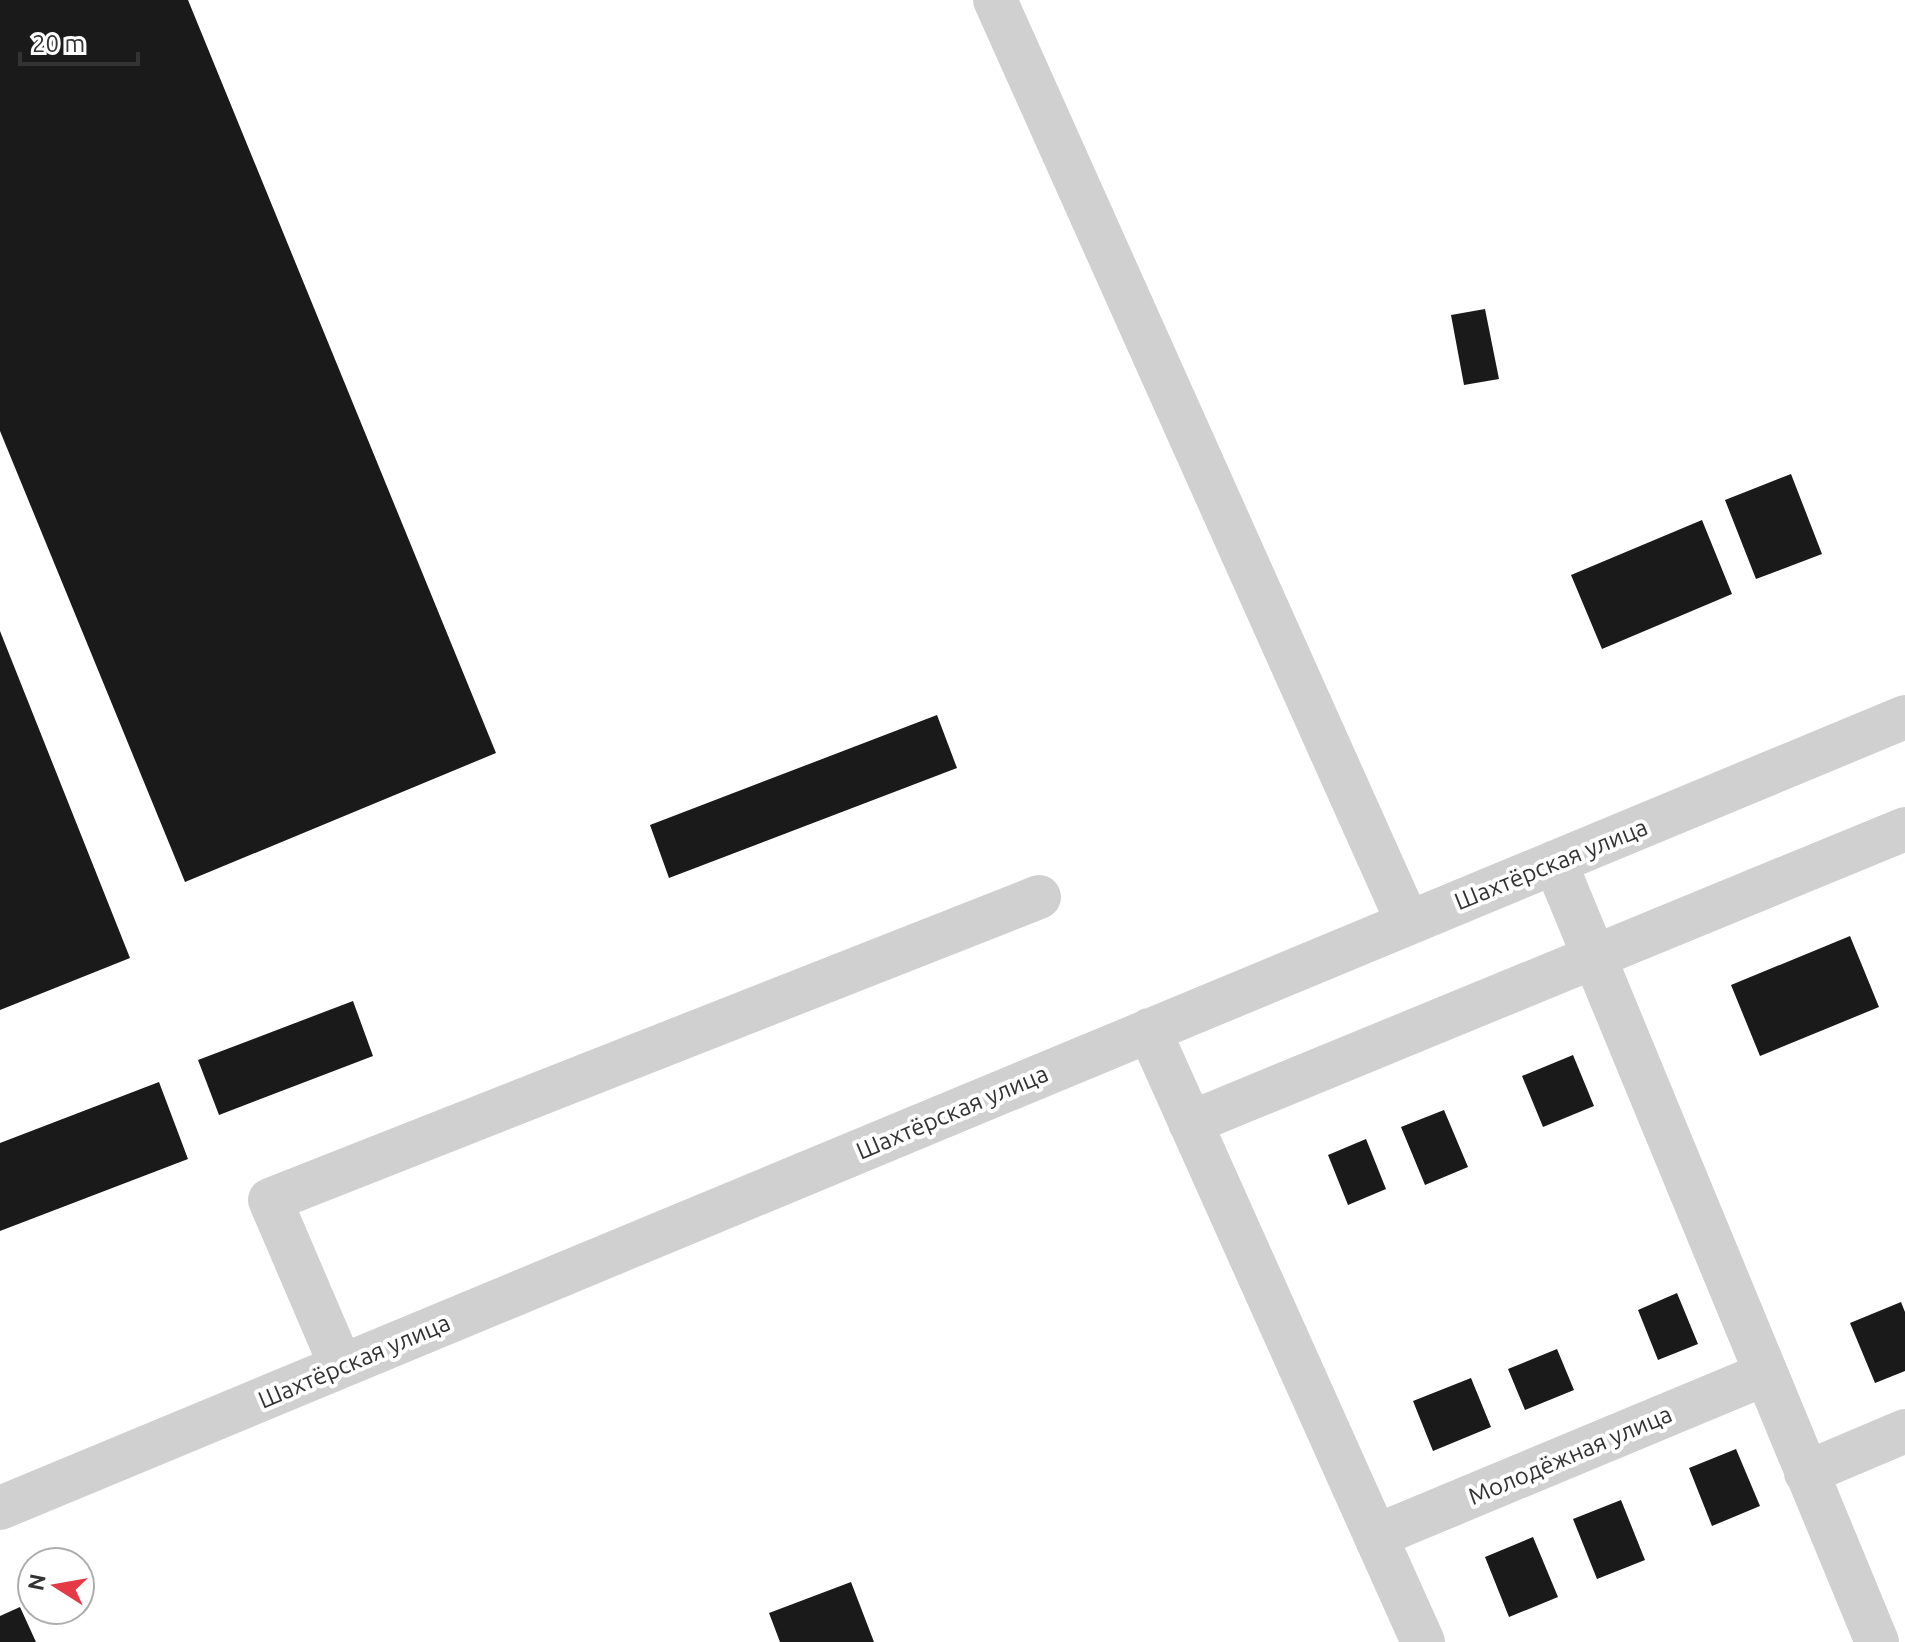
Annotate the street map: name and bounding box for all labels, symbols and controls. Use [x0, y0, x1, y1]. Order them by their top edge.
scale bar [20, 16, 138, 66]
text: 20 m [32, 30, 85, 57]
street label: Шахтёрская улица [1451, 813, 1651, 915]
street label: Шахтёрская улица [852, 1059, 1052, 1165]
street label: Шахтёрская улица [254, 1308, 454, 1414]
street label: Молодёжная улица [1464, 1400, 1676, 1510]
north arrow [16, 1546, 96, 1626]
text: N [22, 1572, 50, 1593]

